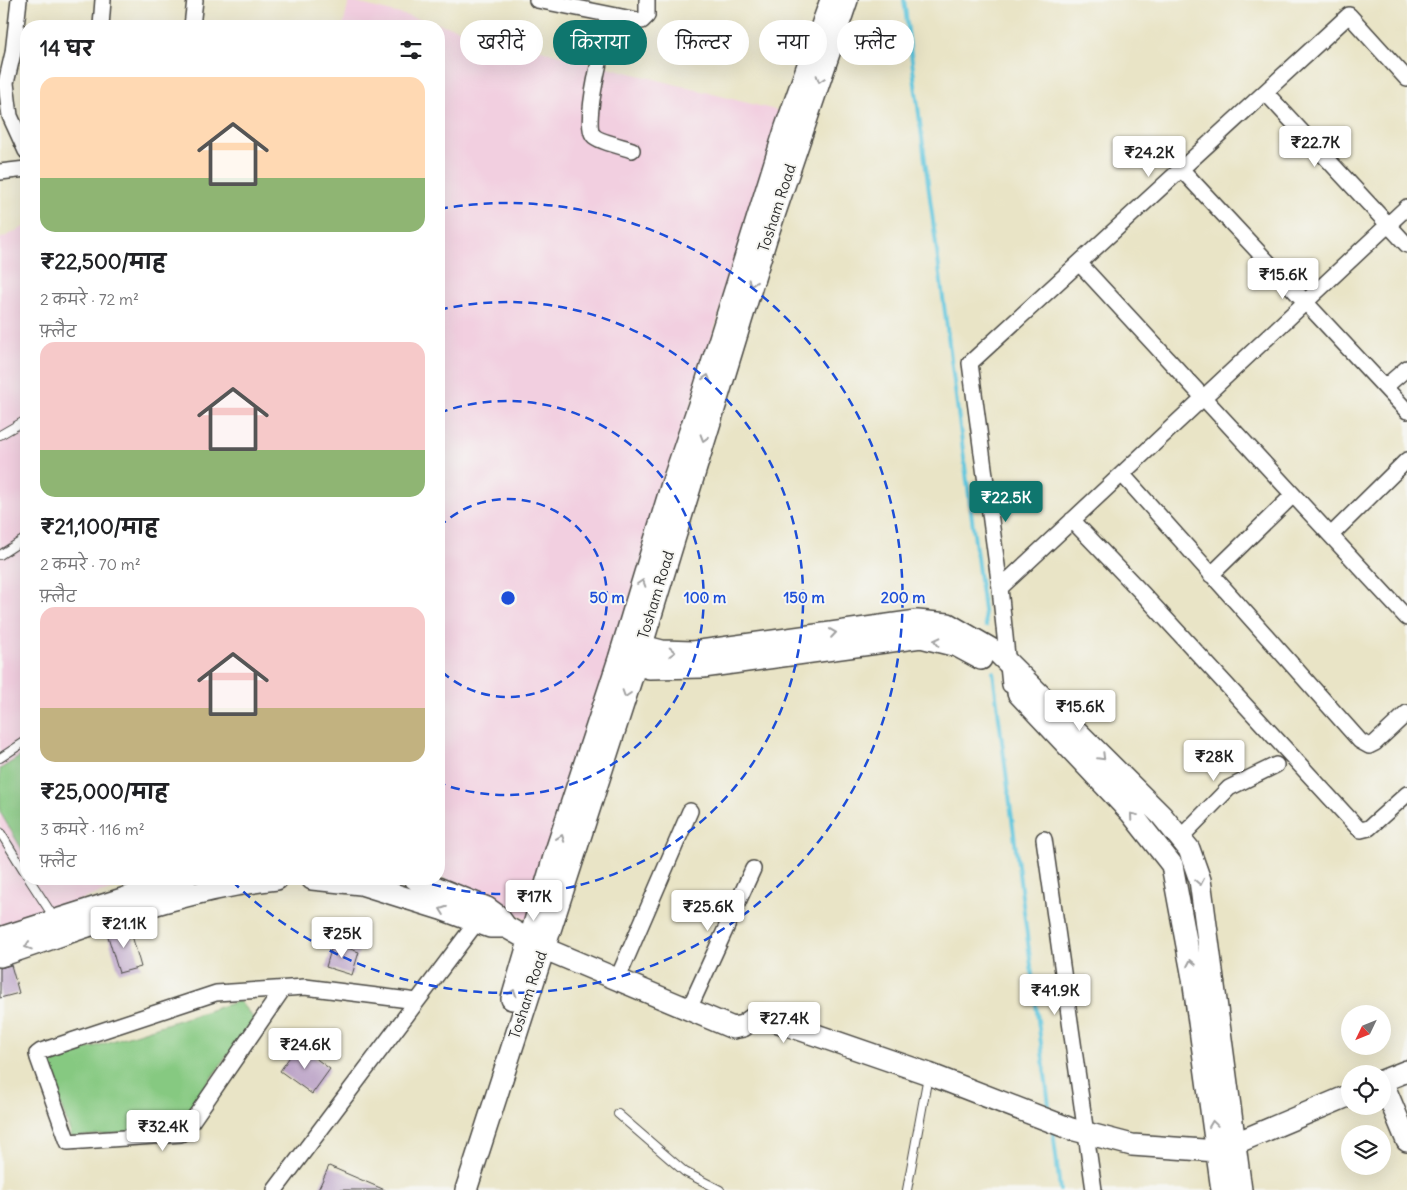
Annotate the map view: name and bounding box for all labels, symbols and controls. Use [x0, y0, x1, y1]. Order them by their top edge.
chip: खरीदें [460, 20, 543, 65]
chip: किराया [553, 20, 647, 65]
chip: फ़िल्टर [657, 20, 749, 65]
chip: नया [759, 20, 827, 65]
chip: फ़्लैट [837, 20, 914, 65]
text: 14 घर [40, 35, 93, 62]
icon: filters [397, 36, 425, 64]
one-way arrow [816, 74, 826, 83]
icon: home [188, 109, 278, 199]
pin: ₹22.7K [1274, 126, 1356, 168]
text: ₹22.7K [1290, 132, 1340, 152]
pin: ₹24.2K [1108, 136, 1190, 178]
text: ₹24.2K [1124, 142, 1174, 162]
street label: Tosham Road [753, 161, 800, 254]
text: ₹22,500/माह [40, 248, 166, 275]
pin: ₹15.6K [1242, 258, 1324, 300]
text: ₹15.6K [1259, 264, 1307, 284]
one-way arrow [748, 279, 758, 287]
text: 2 कमरे · 72 m² [40, 289, 139, 309]
text: फ़्लैट [40, 321, 76, 341]
icon: home [188, 374, 278, 464]
one-way arrow [702, 374, 712, 383]
one-way arrow [699, 434, 709, 442]
pin: ₹22.5K [965, 480, 1047, 523]
text: ₹22.5K [981, 487, 1031, 507]
text: ₹21,100/माह [40, 513, 158, 540]
street label: Tosham Road [633, 548, 678, 641]
text: 2 कमरे · 70 m² [40, 554, 141, 574]
one-way arrow [636, 579, 646, 587]
text: फ़्लैट [40, 586, 76, 606]
text: 50 m [589, 588, 625, 607]
text: 100 m [684, 588, 726, 607]
text: 150 m [783, 588, 825, 607]
text: 200 m [881, 588, 925, 607]
centre of rings [499, 589, 517, 607]
one-way arrow [829, 628, 837, 638]
one-way arrow [932, 636, 941, 647]
icon: home [188, 639, 278, 729]
one-way arrow [668, 646, 676, 657]
one-way arrow [622, 690, 632, 698]
pin: ₹15.6K [1039, 690, 1121, 732]
text: ₹15.6K [1056, 696, 1104, 716]
pin: ₹28K [1184, 740, 1244, 782]
text: ₹28K [1195, 746, 1233, 766]
one-way arrow [1096, 751, 1105, 760]
text: ₹25,000/माह [40, 778, 168, 805]
one-way arrow [1130, 813, 1139, 822]
text: 3 कमरे · 116 m² [40, 819, 145, 839]
one-way arrow [555, 834, 565, 842]
text: फ़्लैट [40, 851, 76, 871]
one-way arrow [1194, 878, 1204, 887]
pin: ₹17K [504, 880, 564, 922]
text: ₹17K [516, 886, 552, 906]
pin: ₹25.6K [667, 890, 749, 932]
text: ₹25.6K [682, 896, 734, 916]
pin: ₹21.1K [83, 906, 165, 949]
one-way arrow [439, 906, 448, 916]
text: ₹21.1K [101, 913, 147, 933]
pin: ₹25K [312, 916, 372, 959]
text: ₹25K [323, 923, 361, 943]
one-way arrow [24, 941, 33, 951]
street label: Tosham Road [504, 948, 551, 1041]
one-way arrow [1186, 959, 1196, 968]
pin: ₹41.9K [1014, 974, 1096, 1016]
text: ₹41.9K [1031, 980, 1079, 1000]
one-way arrow [508, 989, 518, 998]
pin: ₹27.4K [743, 1002, 825, 1044]
north arrow [1341, 1005, 1391, 1055]
map controls [1341, 1005, 1391, 1175]
text: ₹27.4K [759, 1008, 809, 1028]
pin: ₹24.6K [264, 1028, 346, 1070]
text: ₹24.6K [279, 1034, 331, 1054]
button: locate [1341, 1065, 1391, 1115]
pin: ₹32.4K [122, 1110, 204, 1152]
text: ₹32.4K [138, 1116, 188, 1136]
one-way arrow [1208, 1120, 1219, 1128]
button: layers [1341, 1125, 1391, 1175]

